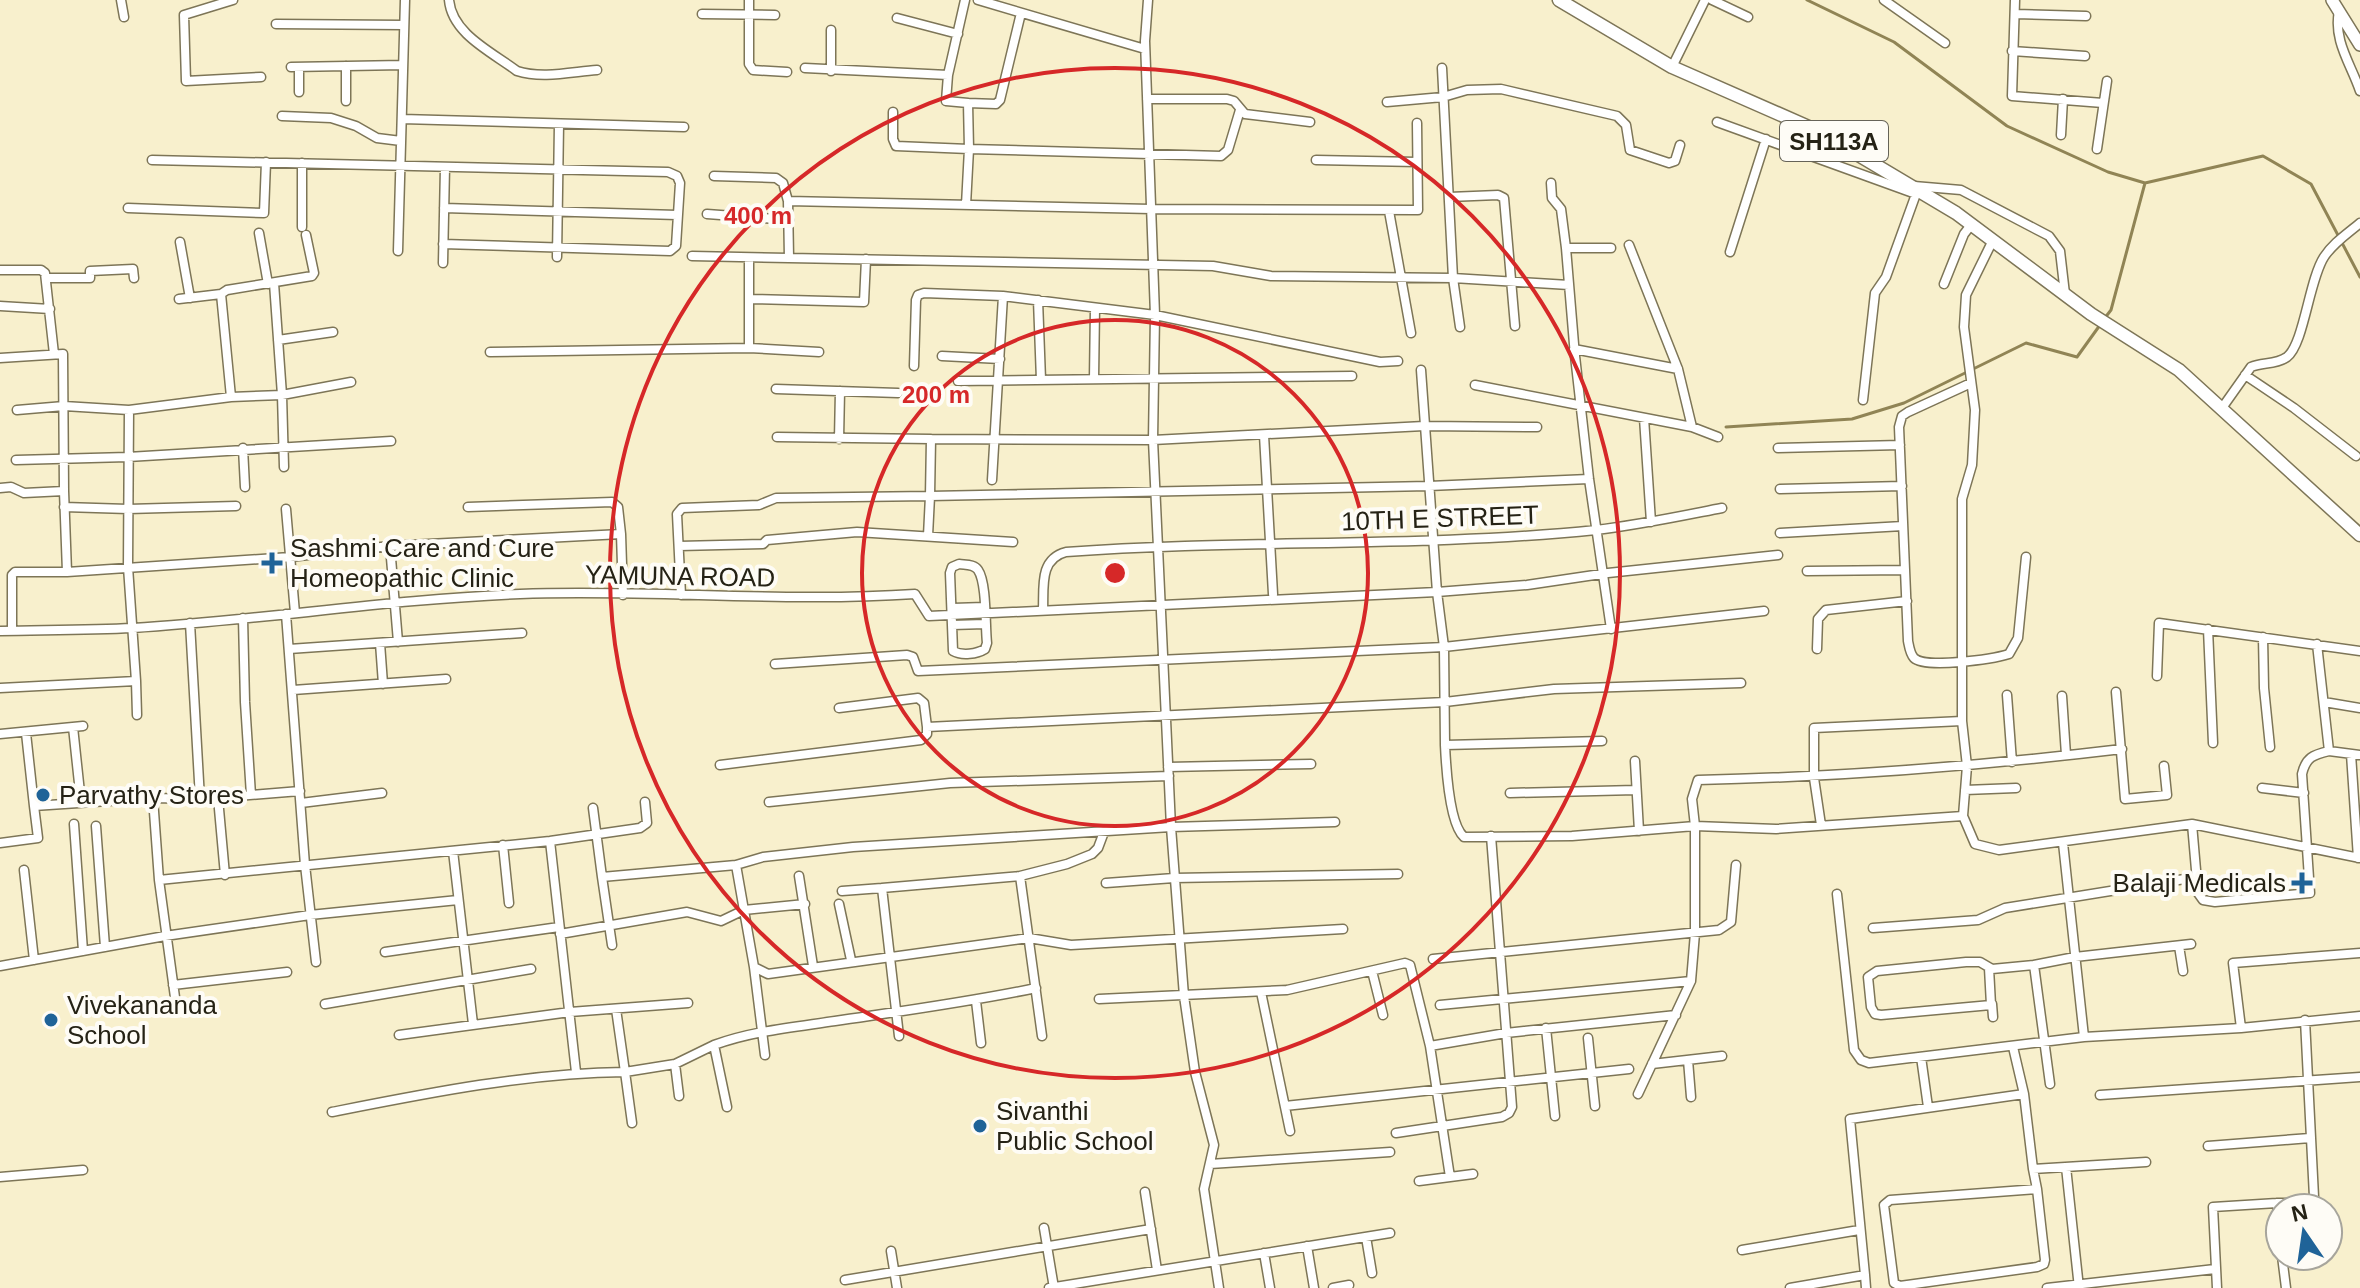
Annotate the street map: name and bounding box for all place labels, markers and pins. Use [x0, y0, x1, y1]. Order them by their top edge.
place label: Sashmi Care and Cure Homeopathic Clinic [290, 533, 554, 593]
marker: Sashmi Care and Cure Homeopathic Clinic [261, 552, 283, 574]
centre of rings [1101, 559, 1129, 587]
place label: Parvathy Stores [59, 780, 244, 810]
marker: Parvathy Stores [34, 786, 52, 804]
place label: Balaji Medicals [2113, 868, 2286, 898]
marker: Balaji Medicals [2293, 874, 2311, 892]
place label: Vivekananda School [67, 990, 217, 1050]
marker: Vivekananda School [42, 1011, 60, 1029]
place label: Sivanthi Public School [996, 1096, 1154, 1156]
marker: Sivanthi Public School [971, 1117, 989, 1135]

